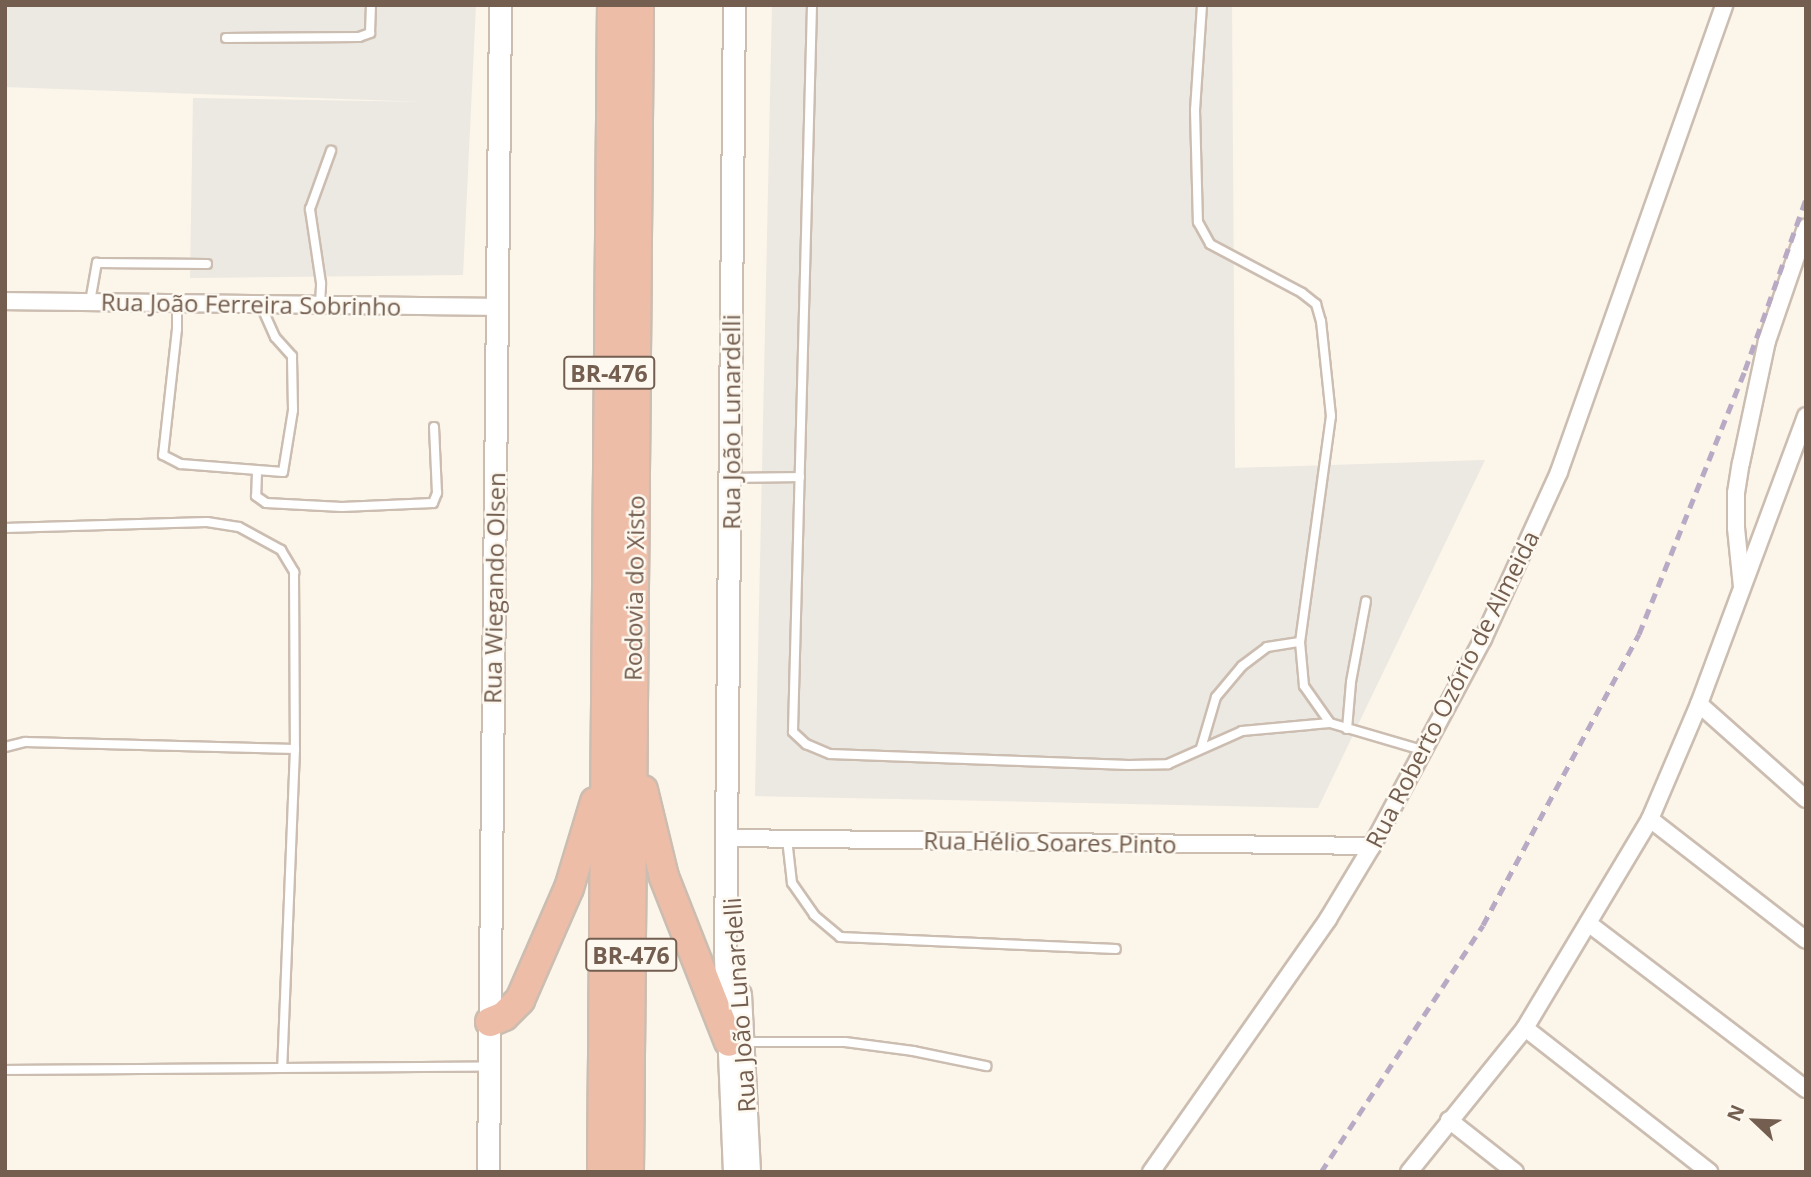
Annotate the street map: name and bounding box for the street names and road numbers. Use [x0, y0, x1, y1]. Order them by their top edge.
street label: Rua João Ferreira Sobrinho [101, 287, 401, 321]
street label: Rua João Lunardelli [717, 314, 745, 530]
road number: BR-476 [562, 354, 656, 392]
street label: Rua Wiegando Olsen [478, 472, 510, 704]
street label: Rodovia do Xisto [618, 495, 650, 681]
street label: Rua Roberto Ozório de Almeida [1359, 526, 1545, 852]
street label: Rua Hélio Soares Pinto [923, 825, 1177, 859]
street label: Rua João Lunardelli [717, 897, 761, 1113]
road number: BR-476 [584, 936, 678, 974]

